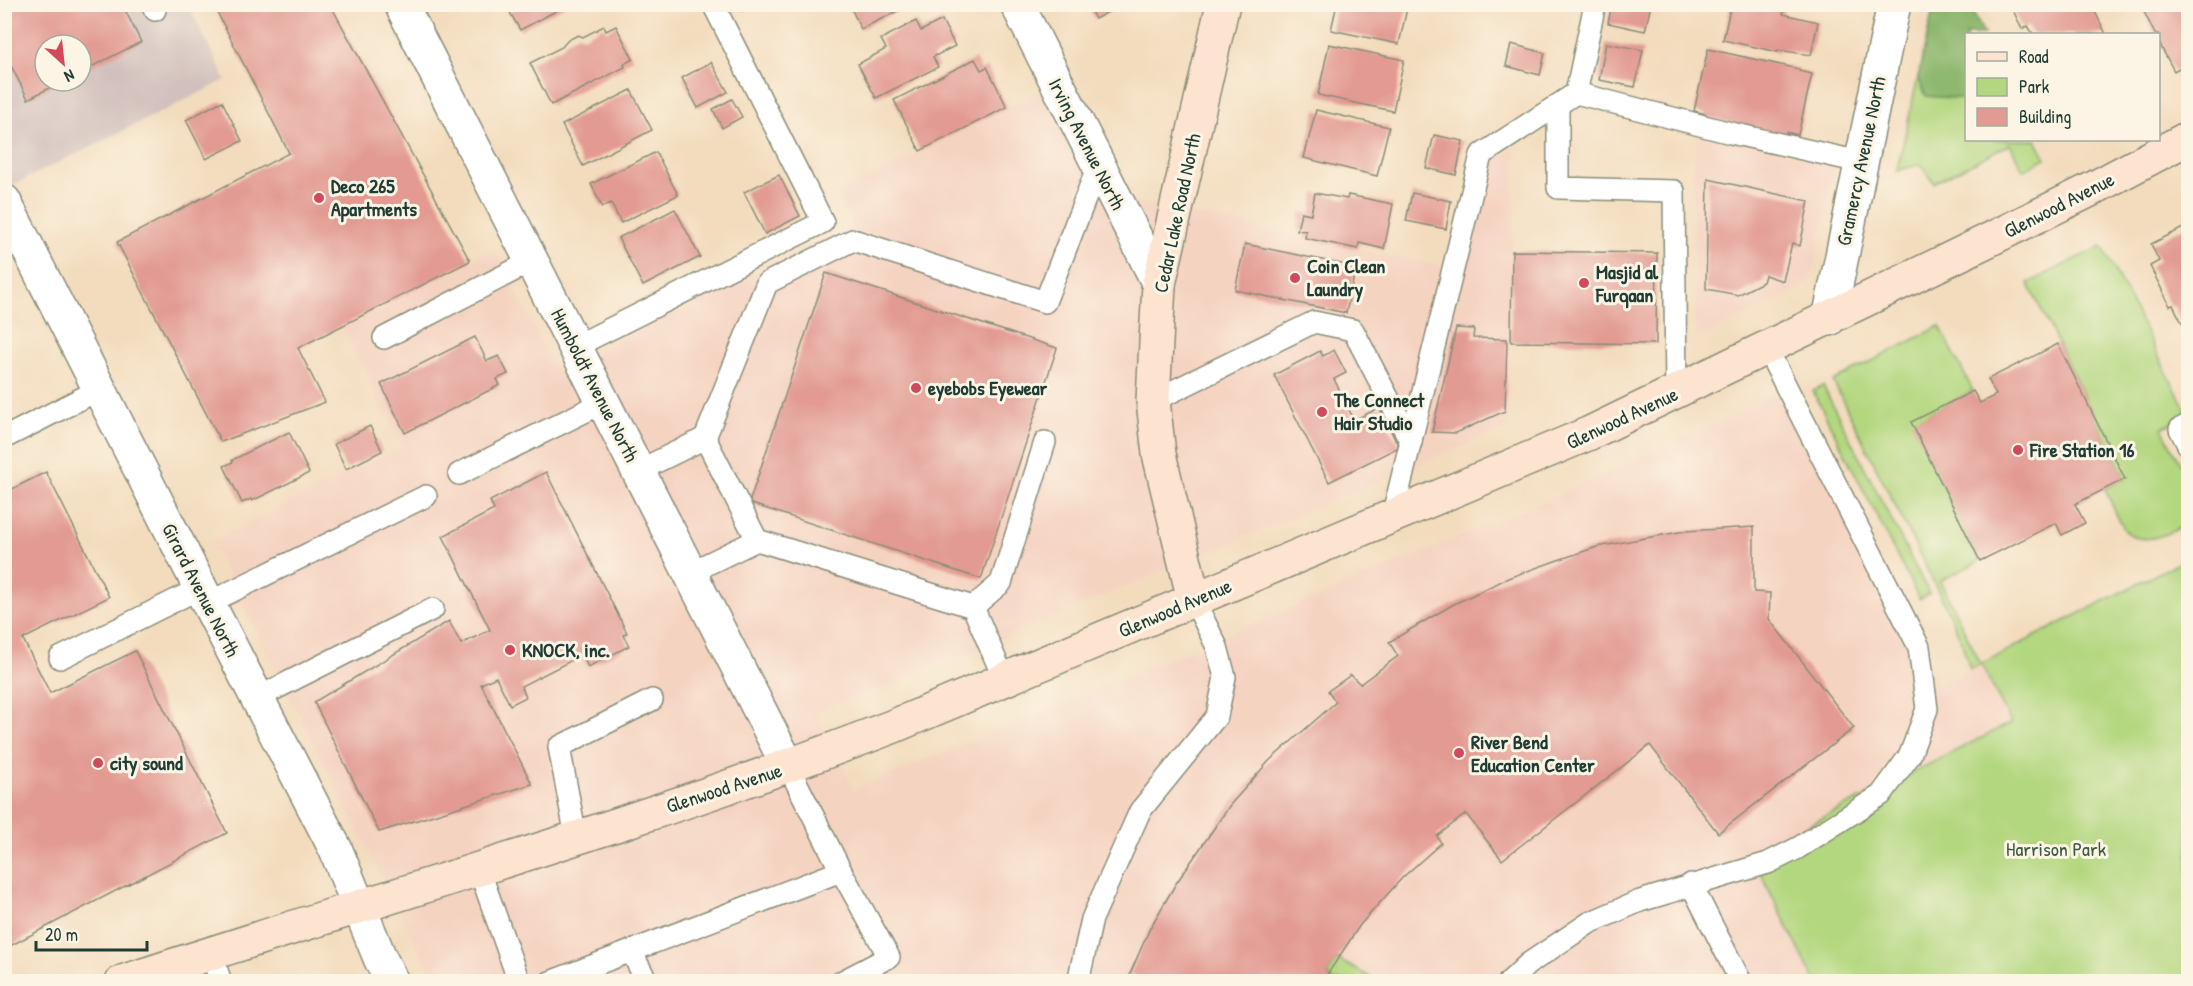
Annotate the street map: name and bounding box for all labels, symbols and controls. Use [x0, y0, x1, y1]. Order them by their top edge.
north arrow [33, 33, 93, 93]
legend [1965, 33, 2160, 141]
text: Road [2019, 44, 2049, 69]
text: N [61, 65, 79, 88]
street label: Irving Avenue North [1043, 73, 1132, 214]
street label: Gramercy Avenue North [1829, 74, 1892, 248]
text: Park [2019, 74, 2050, 99]
text: Building [2019, 104, 2071, 129]
street label: Cedar Lake Road North [1146, 131, 1207, 295]
street label: Glenwood Avenue [1999, 165, 2119, 244]
place label: Deco 265 Apartments [331, 172, 417, 223]
marker: Deco 265 Apartments [312, 191, 326, 205]
place label: Coin Clean Laundry [1307, 252, 1385, 303]
place label: Masjid al Furqaan [1595, 258, 1659, 309]
marker: Coin Clean Laundry [1288, 271, 1302, 285]
marker: Masjid al Furqaan [1577, 276, 1591, 290]
street label: Humboldt Avenue North [545, 303, 646, 466]
place label: eyebobs Eyewear [928, 374, 1048, 402]
street label: Glenwood Avenue [1562, 380, 1682, 455]
marker: eyebobs Eyewear [909, 381, 923, 395]
place label: The Connect Hair Studio [1333, 386, 1425, 436]
marker: The Connect Hair Studio [1315, 405, 1329, 419]
place label: Fire Station 16 [2029, 436, 2134, 463]
marker: Fire Station 16 [2011, 443, 2025, 457]
street label: Girard Avenue North [156, 518, 247, 661]
street label: Glenwood Avenue [1114, 572, 1236, 643]
place label: KNOCK, inc. [522, 636, 610, 663]
marker: KNOCK, inc. [503, 643, 517, 657]
place label: River Bend Education Center [1471, 728, 1595, 778]
marker: River Bend Education Center [1452, 746, 1466, 760]
place label: city sound [110, 749, 183, 777]
marker: city sound [91, 756, 105, 770]
street label: Glenwood Avenue [662, 756, 785, 819]
park label: Harrison Park [2006, 835, 2106, 862]
scale bar [36, 914, 147, 952]
text: 20 m [45, 922, 78, 947]

